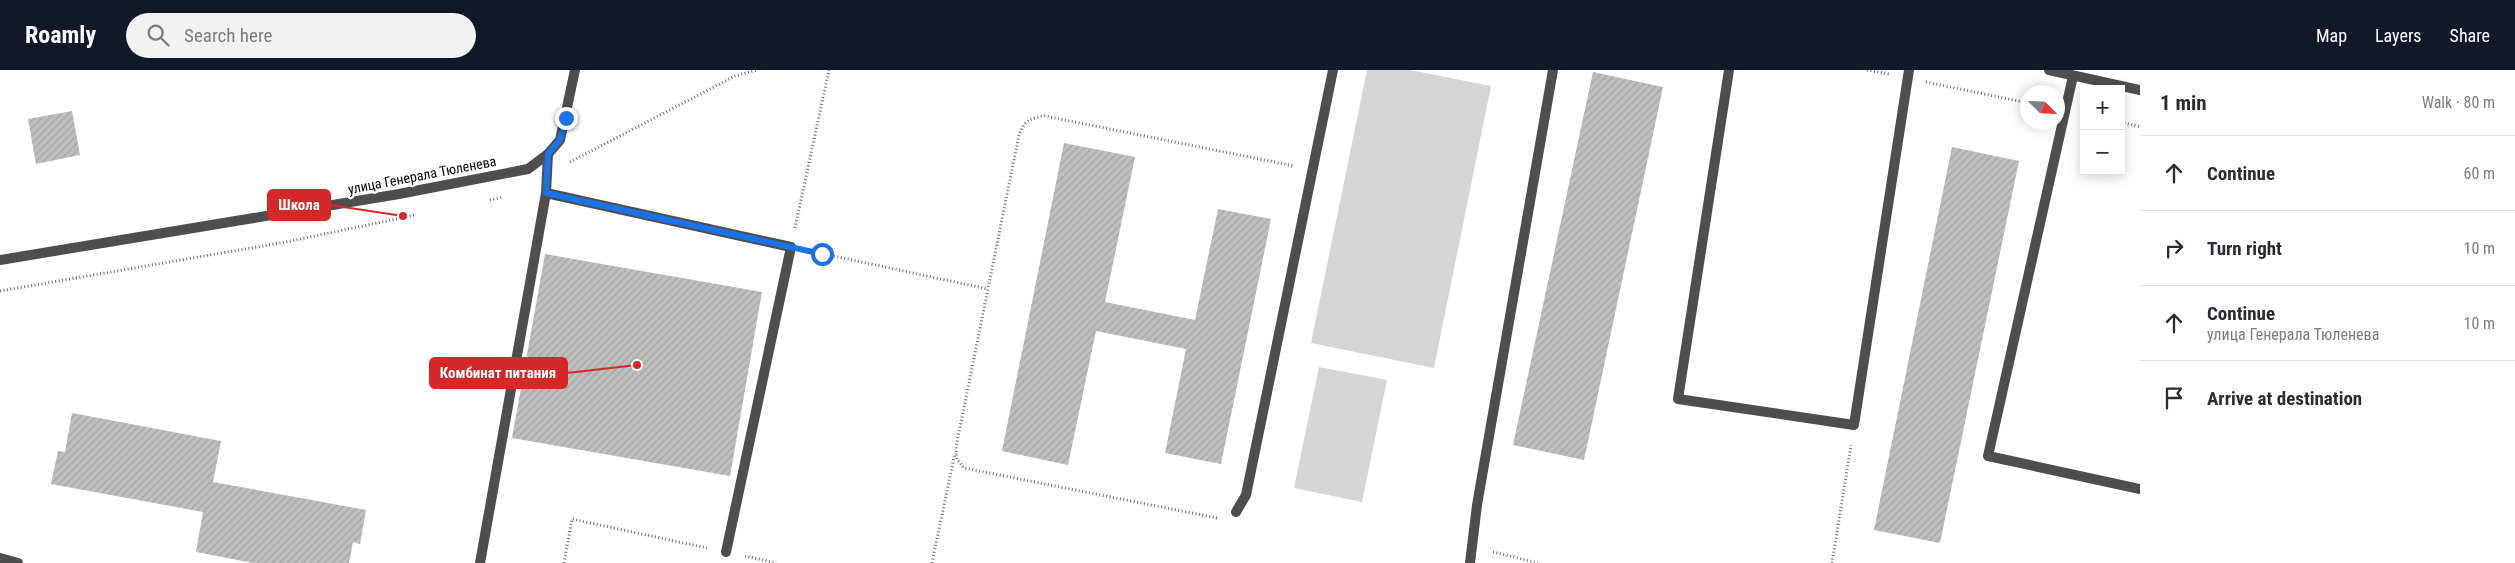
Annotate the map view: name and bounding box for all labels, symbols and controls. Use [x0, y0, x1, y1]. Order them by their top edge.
search box [126, 13, 476, 58]
text: Roamly [25, 21, 96, 49]
icon: search [144, 21, 172, 49]
text: Search here [184, 24, 272, 47]
text: Map [2316, 25, 2347, 46]
text: Layers [2375, 25, 2422, 46]
text: Share [2450, 25, 2490, 46]
north arrow [2020, 85, 2065, 130]
map controls [2080, 85, 2125, 175]
button: + [2080, 85, 2125, 130]
text: 1 min [2160, 91, 2207, 115]
text: Walk · 80 m [2422, 93, 2495, 112]
route end [555, 107, 578, 130]
button: − [2080, 130, 2125, 175]
street label: улица Генерала Тюленева [346, 153, 498, 197]
icon: ahead [2160, 159, 2188, 187]
text: Continue [2207, 162, 2275, 185]
text: 60 m [2463, 164, 2495, 183]
callout: Школа [268, 190, 330, 220]
text: Школа [278, 196, 320, 214]
icon: right [2160, 234, 2188, 262]
text: Turn right [2207, 237, 2282, 260]
text: 10 m [2463, 239, 2495, 258]
route start [811, 243, 834, 266]
text: Continue [2207, 302, 2275, 325]
icon: ahead [2160, 309, 2188, 337]
text: 10 m [2463, 314, 2495, 333]
text: улица Генерала Тюленева [2207, 325, 2379, 344]
callout: Комбинат питания [430, 358, 567, 388]
text: Комбинат питания [440, 364, 556, 382]
icon: arrive [2160, 384, 2188, 412]
text: Arrive at destination [2207, 387, 2362, 410]

